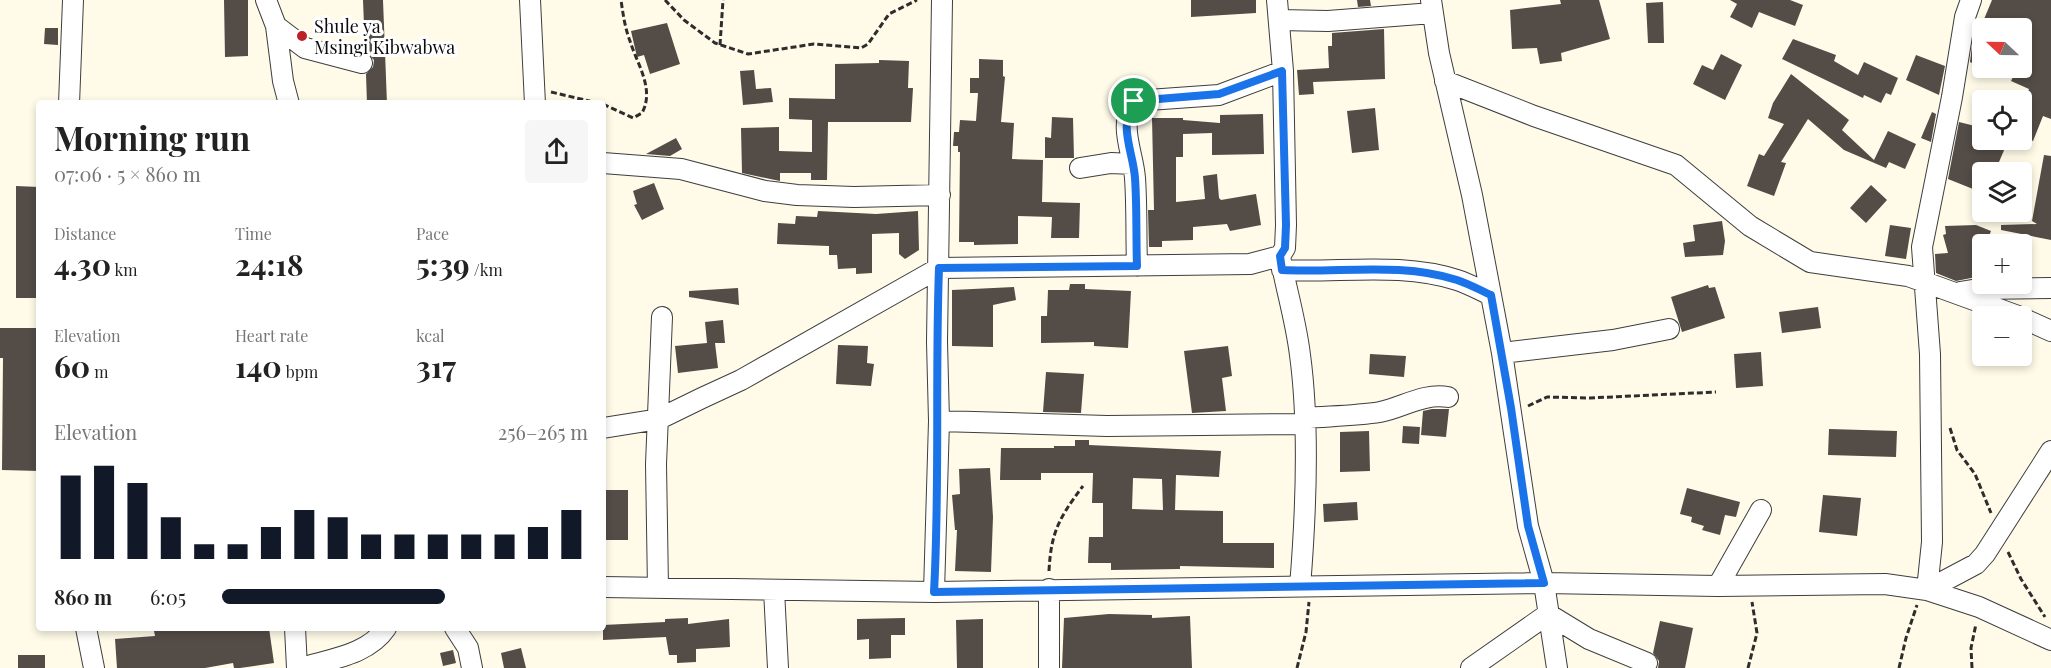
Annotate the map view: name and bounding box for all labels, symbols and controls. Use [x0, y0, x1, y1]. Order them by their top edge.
place label: Shule ya Msingi Kibwabwa [314, 14, 455, 59]
north arrow [1972, 18, 2032, 78]
map controls [1972, 18, 2032, 366]
marker: Shule ya Msingi Kibwabwa [295, 29, 309, 43]
pin [1108, 75, 1159, 126]
icon: arrive [1117, 84, 1150, 117]
button: locate [1972, 90, 2032, 150]
text: Morning run [54, 115, 250, 159]
button: share [525, 120, 588, 183]
text: 07:06 · 5 × 860 m [54, 160, 201, 187]
button: layers [1972, 162, 2032, 222]
text: Distance [54, 223, 116, 244]
text: Time [235, 223, 272, 244]
text: Pace [416, 223, 449, 244]
button: + [1972, 234, 2032, 294]
text: 4.30 [54, 244, 111, 284]
text: 24:18 [235, 244, 304, 284]
text: 5:39 [416, 244, 470, 284]
text: km [111, 259, 138, 280]
text: /km [470, 259, 503, 280]
button: − [1972, 306, 2032, 366]
text: Elevation [54, 325, 121, 346]
text: Heart rate [235, 325, 308, 346]
text: kcal [416, 325, 445, 346]
text: 60 [54, 346, 90, 386]
text: 140 [235, 346, 282, 386]
text: 317 [416, 346, 456, 386]
text: m [90, 361, 108, 382]
text: bpm [282, 361, 318, 382]
text: Elevation [54, 418, 137, 445]
text: 256–265 m [498, 418, 588, 445]
text: 860 m [54, 583, 112, 610]
text: 6:05 [150, 583, 186, 610]

